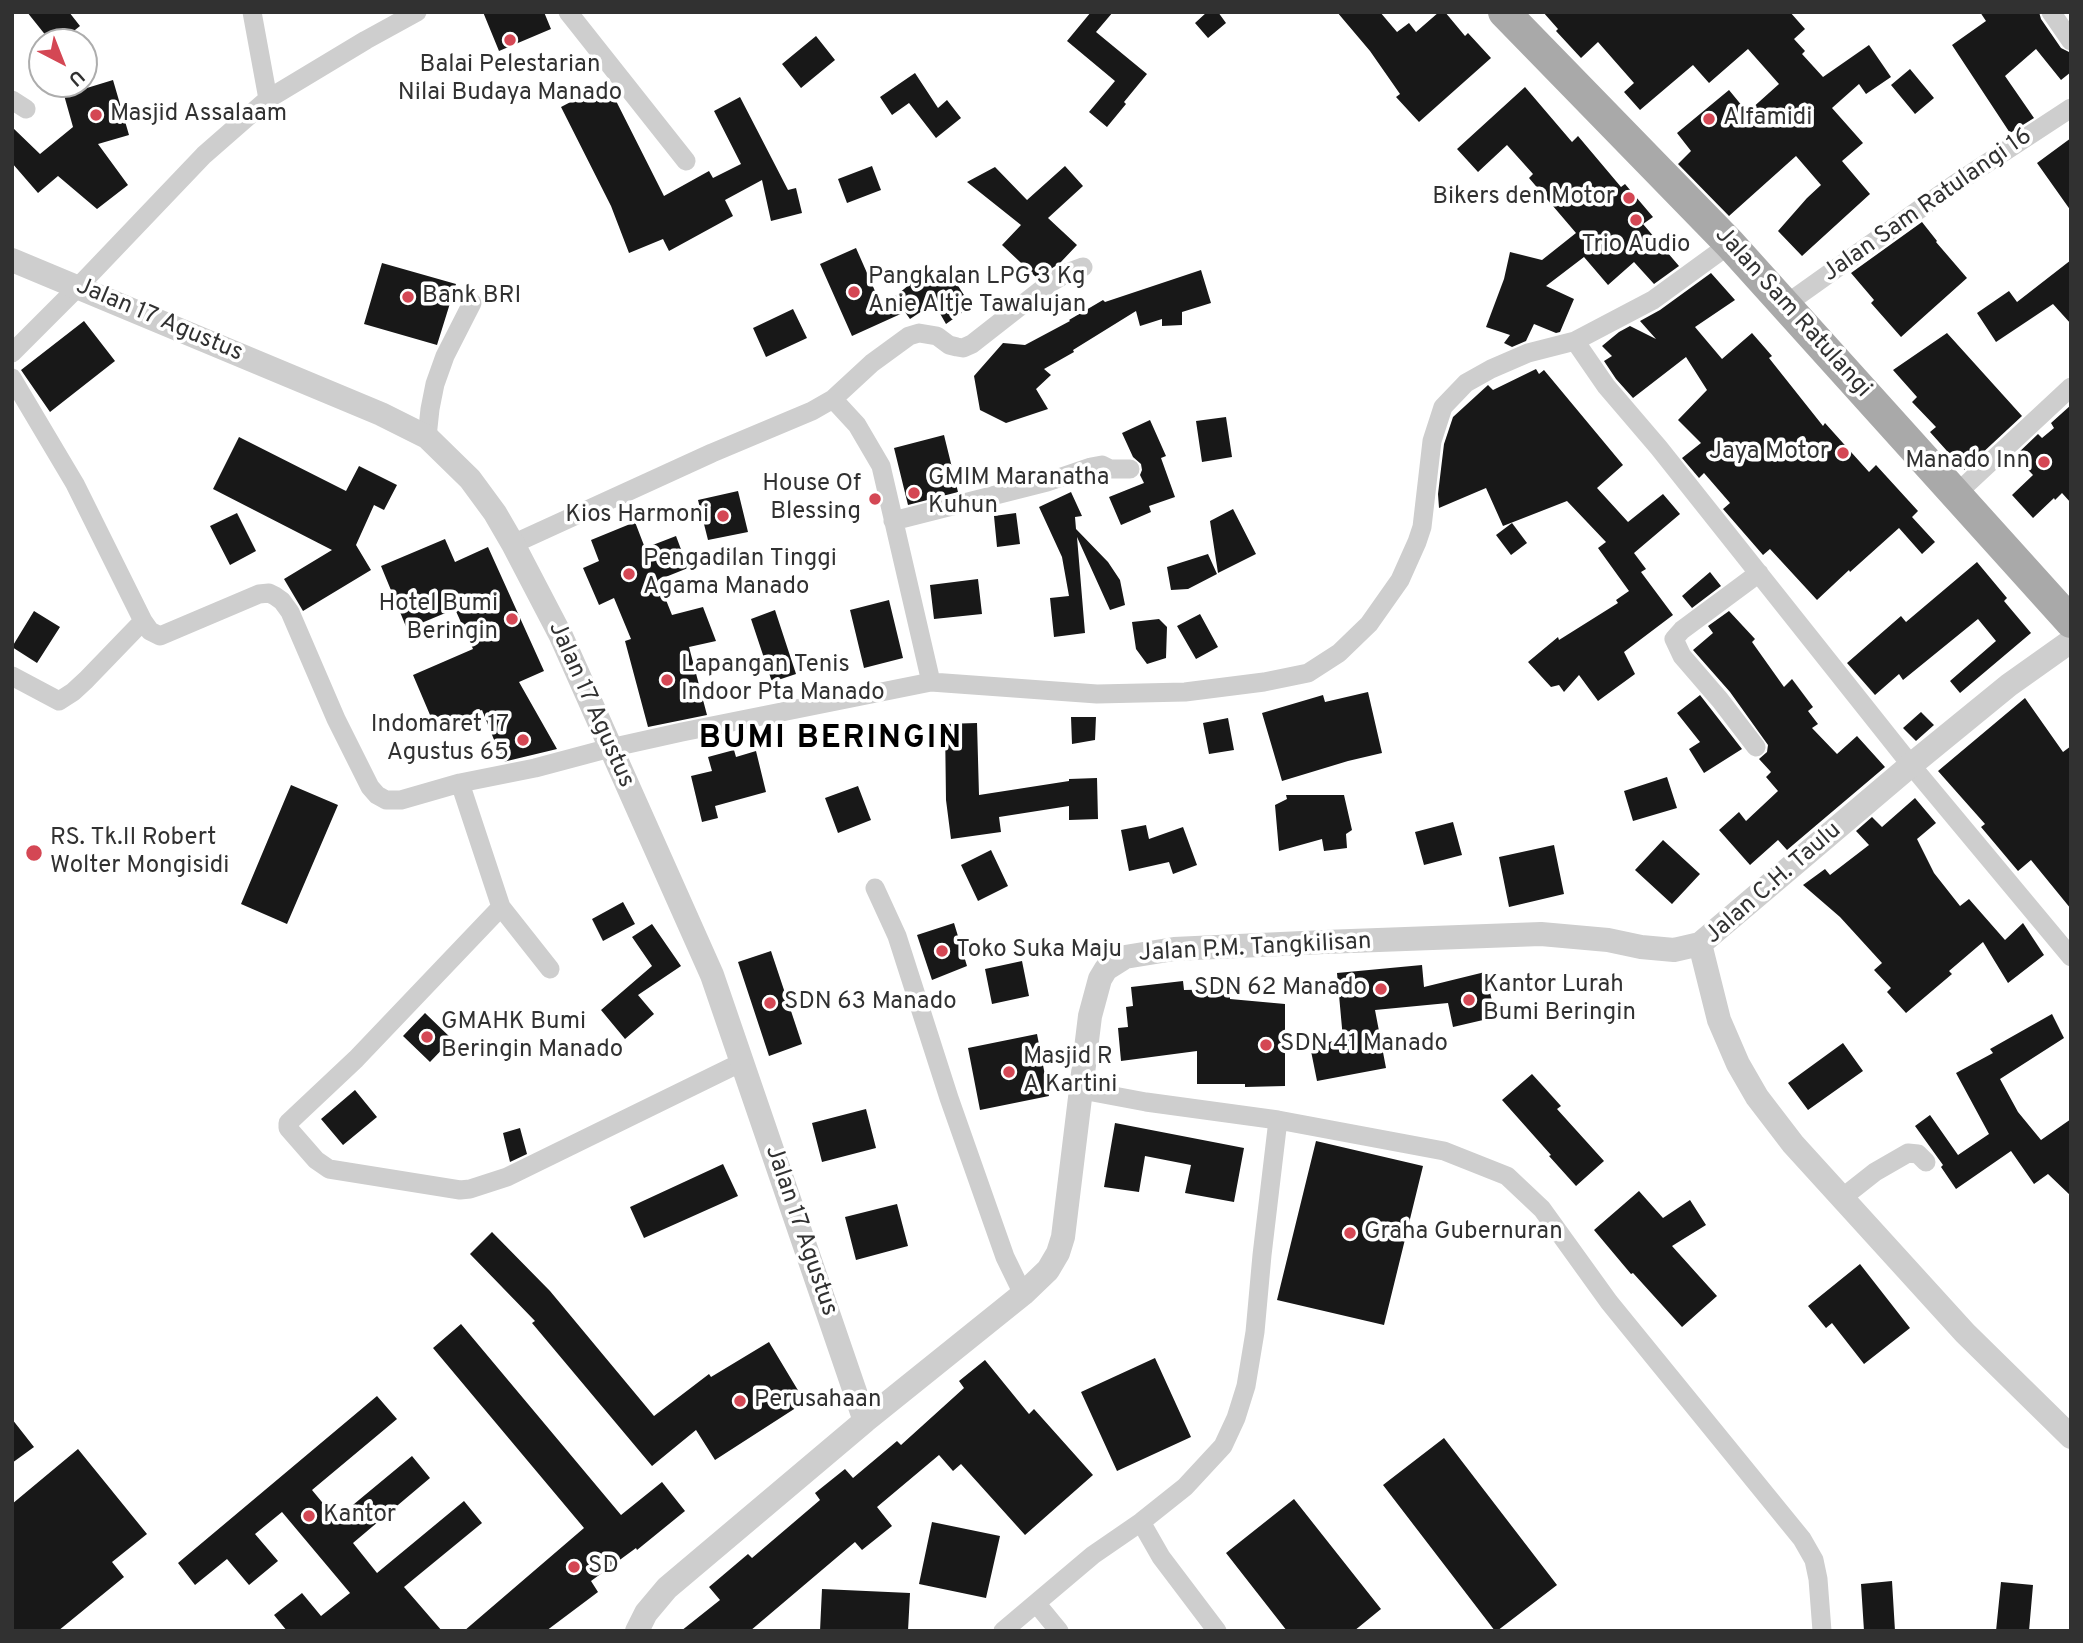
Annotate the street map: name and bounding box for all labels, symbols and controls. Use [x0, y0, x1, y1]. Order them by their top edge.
north arrow [28, 28, 98, 98]
marker: Balai Pelestarian Nilai Budaya Manado [502, 32, 518, 48]
place label: Balai Pelestarian Nilai Budaya Manado [398, 52, 622, 108]
text: U [63, 64, 89, 91]
place label: Masjid Assalaam [110, 101, 287, 129]
place label: Alfamidi [1723, 105, 1812, 133]
marker: Masjid Assalaam [88, 107, 104, 123]
marker: Alfamidi [1701, 111, 1717, 127]
street label: Jalan Sam Ratulangi 16 [1818, 123, 2038, 289]
place label: Bikers den Motor [1432, 184, 1615, 212]
marker: Bikers den Motor [1621, 190, 1637, 206]
marker: Trio Audio [1628, 212, 1644, 228]
street label: Jalan Sam Ratulangi [1708, 222, 1876, 404]
place label: Trio Audio [1582, 232, 1690, 260]
place label: Pangkalan LPG 3 Kg Anie Altje Tawalujan [868, 264, 1086, 320]
street label: Jalan 17 Agustus [71, 273, 247, 369]
place label: Bank BRI [422, 283, 521, 311]
marker: Pangkalan LPG 3 Kg Anie Altje Tawalujan [846, 284, 862, 300]
marker: Bank BRI [400, 289, 416, 305]
place label: Jaya Motor [1709, 439, 1829, 467]
marker: Jaya Motor [1835, 445, 1851, 461]
place label: Manado Inn [1905, 448, 2030, 476]
marker: Manado Inn [2036, 454, 2052, 470]
place label: GMIM Maranatha Kuhun [928, 465, 1109, 521]
place label: House Of Blessing [762, 471, 861, 527]
marker: GMIM Maranatha Kuhun [906, 485, 922, 501]
marker: House Of Blessing [867, 491, 883, 507]
place label: Kios Harmoni [565, 502, 709, 530]
marker: Kios Harmoni [715, 508, 731, 524]
place label: Pengadilan Tinggi Agama Manado [643, 546, 837, 602]
marker: Pengadilan Tinggi Agama Manado [621, 566, 637, 582]
place label: Hotel Bumi Beringin [378, 591, 498, 647]
marker: Hotel Bumi Beringin [504, 611, 520, 627]
street label: Jalan 17 Agustus [541, 618, 639, 792]
place label: Lapangan Tenis Indoor Pta Manado [681, 652, 885, 708]
marker: Lapangan Tenis Indoor Pta Manado [659, 672, 675, 688]
place label: Indomaret 17 Agustus 65 [371, 712, 509, 768]
district label: BUMI BERINGIN [700, 722, 962, 760]
marker: Indomaret 17 Agustus 65 [515, 732, 531, 748]
street label: Jalan C.H. Taulu [1700, 817, 1848, 951]
place label: RS. Tk.II Robert Wolter Mongisidi [50, 825, 229, 881]
marker: RS. Tk.II Robert Wolter Mongisidi [24, 843, 44, 863]
street label: Jalan P.M. Tangkilisan [1138, 929, 1372, 969]
place label: Toko Suka Maju [956, 937, 1122, 965]
marker: Toko Suka Maju [934, 943, 950, 959]
place label: Kantor Lurah Bumi Beringin [1483, 972, 1636, 1028]
place label: SDN 62 Manado [1194, 975, 1367, 1003]
marker: SDN 62 Manado [1373, 981, 1389, 997]
place label: SDN 63 Manado [784, 989, 957, 1017]
marker: Kantor Lurah Bumi Beringin [1461, 992, 1477, 1008]
marker: SDN 63 Manado [762, 995, 778, 1011]
place label: GMAHK Bumi Beringin Manado [441, 1009, 623, 1065]
marker: GMAHK Bumi Beringin Manado [419, 1029, 435, 1045]
place label: SDN 41 Manado [1280, 1031, 1448, 1059]
marker: SDN 41 Manado [1258, 1037, 1274, 1053]
place label: Masjid R A Kartini [1023, 1044, 1117, 1100]
marker: Masjid R A Kartini [1001, 1064, 1017, 1080]
street label: Jalan 17 Agustus [757, 1142, 843, 1320]
place label: Graha Gubernuran [1364, 1219, 1563, 1247]
marker: Graha Gubernuran [1342, 1225, 1358, 1241]
place label: Perusahaan [754, 1387, 881, 1415]
marker: Perusahaan [732, 1393, 748, 1409]
place label: Kantor [323, 1502, 396, 1530]
marker: Kantor [301, 1508, 317, 1524]
place label: SD [588, 1553, 619, 1581]
marker: SD [566, 1559, 582, 1575]

